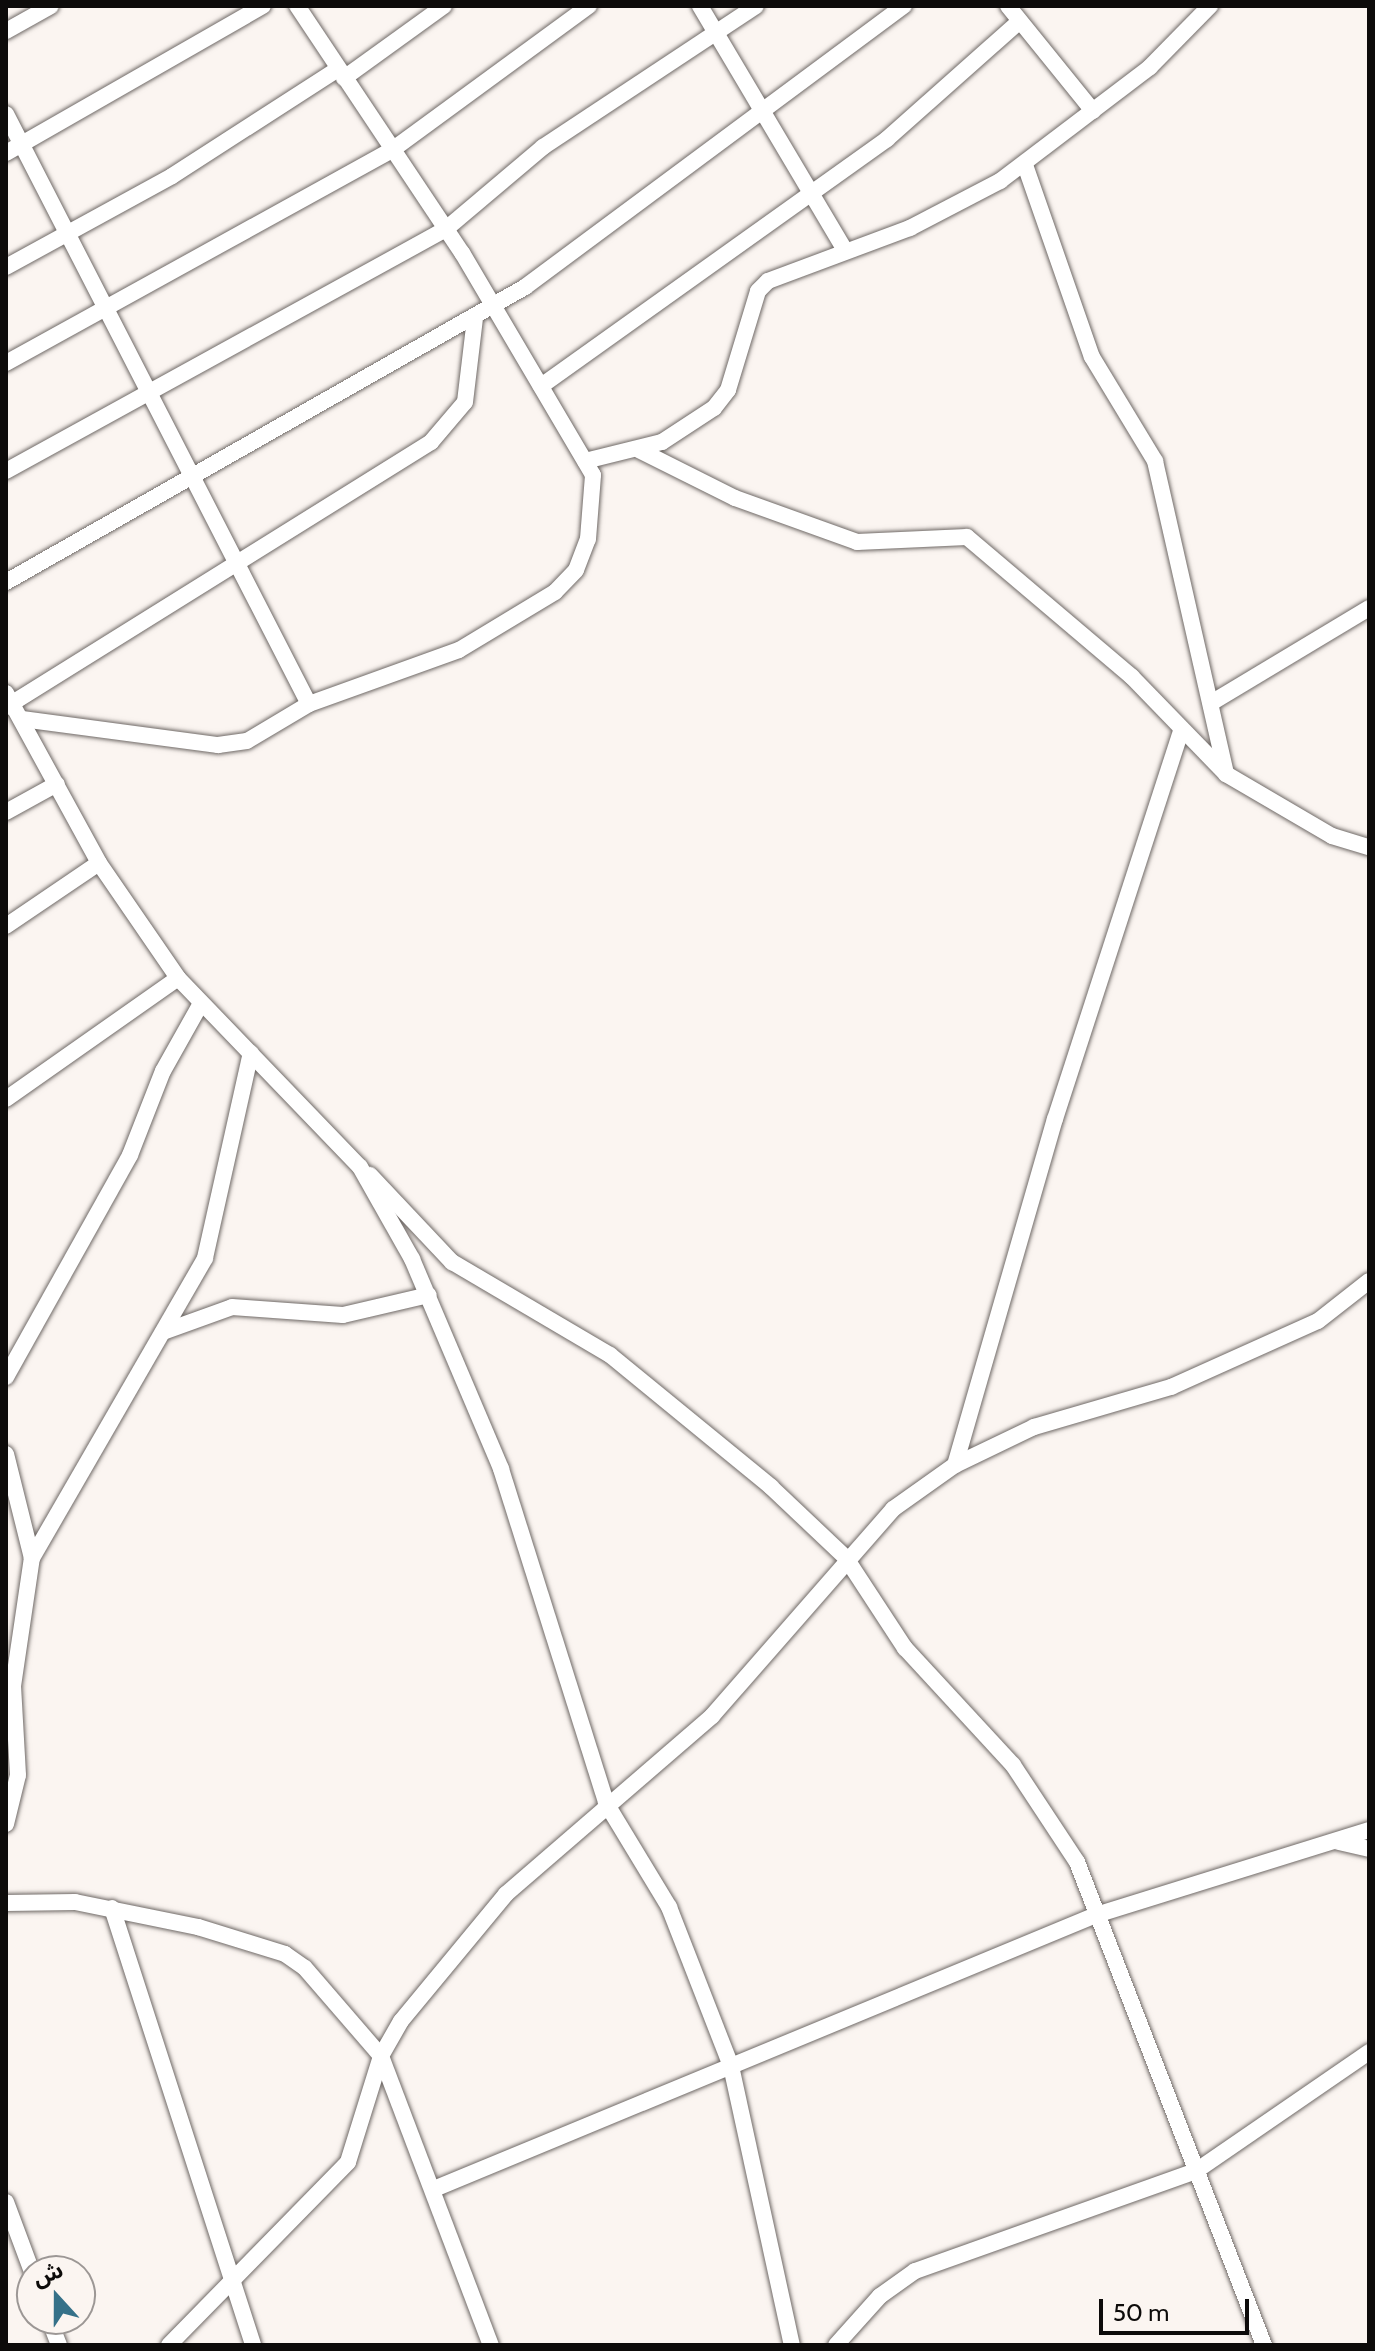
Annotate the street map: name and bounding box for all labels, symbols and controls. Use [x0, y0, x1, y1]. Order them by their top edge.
north arrow [16, 2255, 96, 2335]
text: ش [29, 2256, 67, 2292]
scale bar [1103, 2283, 1253, 2333]
text: 50 m [1113, 2298, 1169, 2327]

